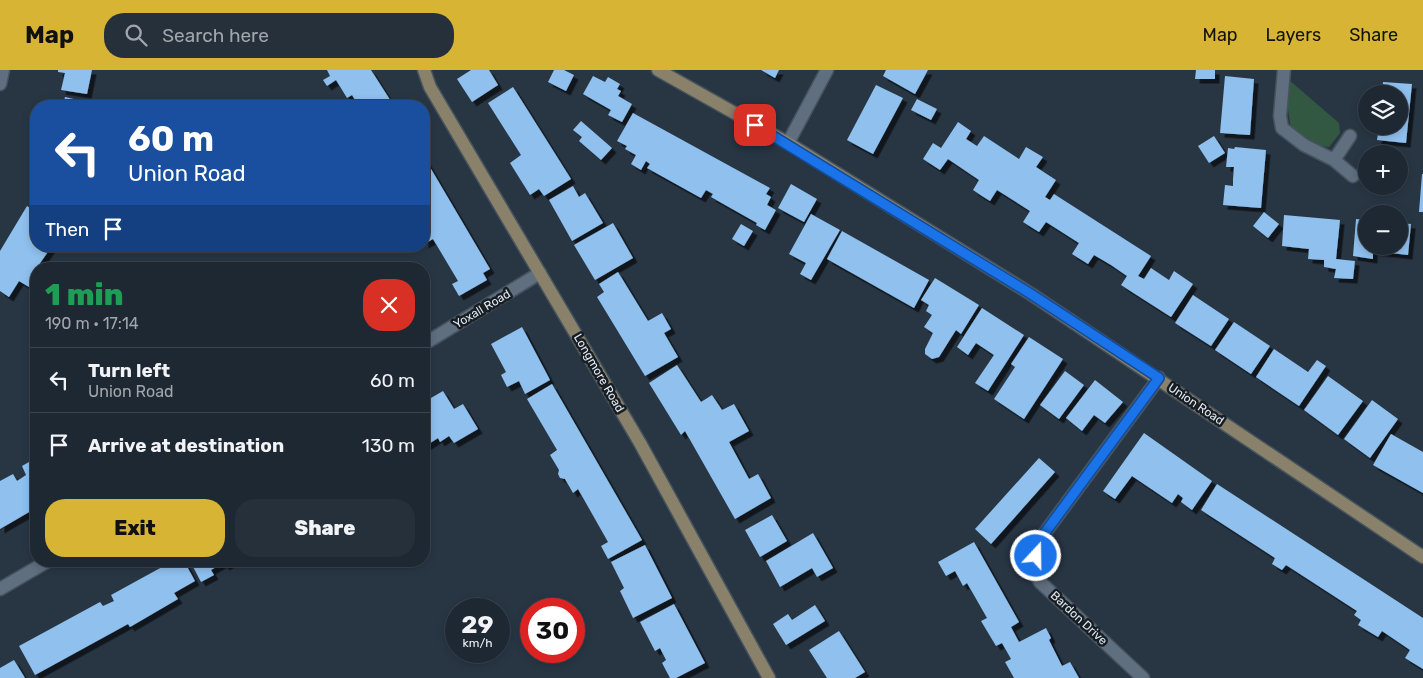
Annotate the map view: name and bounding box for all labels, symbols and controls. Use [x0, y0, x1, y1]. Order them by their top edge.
search box [104, 13, 454, 58]
text: Map [25, 21, 74, 49]
icon: search [122, 21, 150, 49]
text: Search here [162, 24, 269, 47]
text: Map [1203, 24, 1238, 46]
text: Layers [1266, 24, 1321, 46]
text: Share [1349, 24, 1398, 46]
map controls [1358, 85, 1408, 255]
button: layers [1358, 85, 1408, 135]
pin [734, 104, 776, 146]
icon: arrive [741, 111, 769, 139]
text: 60 m [128, 118, 214, 160]
icon: left [45, 120, 110, 185]
button: + [1358, 145, 1408, 195]
text: Union Road [128, 160, 246, 187]
button: − [1358, 205, 1408, 255]
icon: arrive [99, 215, 127, 243]
text: Then [45, 218, 89, 241]
text: 1 min [45, 277, 123, 313]
button: close [363, 279, 415, 331]
street label: Yoxall Road [451, 287, 513, 331]
text: 190 m · 17:14 [45, 314, 139, 333]
street label: Longmore Road [571, 331, 627, 415]
text: Turn left [88, 359, 170, 382]
icon: left [45, 366, 73, 394]
text: 60 m [370, 369, 415, 392]
street label: Union Road [1165, 380, 1227, 428]
text: Union Road [88, 382, 174, 401]
icon: arrive [45, 431, 73, 459]
text: Arrive at destination [88, 434, 284, 457]
text: 130 m [362, 434, 415, 457]
button: Exit [45, 499, 225, 557]
button: Share [235, 499, 415, 557]
position arrow [1009, 529, 1061, 581]
street label: Bardon Drive [1048, 588, 1110, 648]
speed limit sign: 30 [520, 598, 585, 663]
text: 29 [461, 610, 494, 639]
text: km/h [463, 636, 492, 650]

